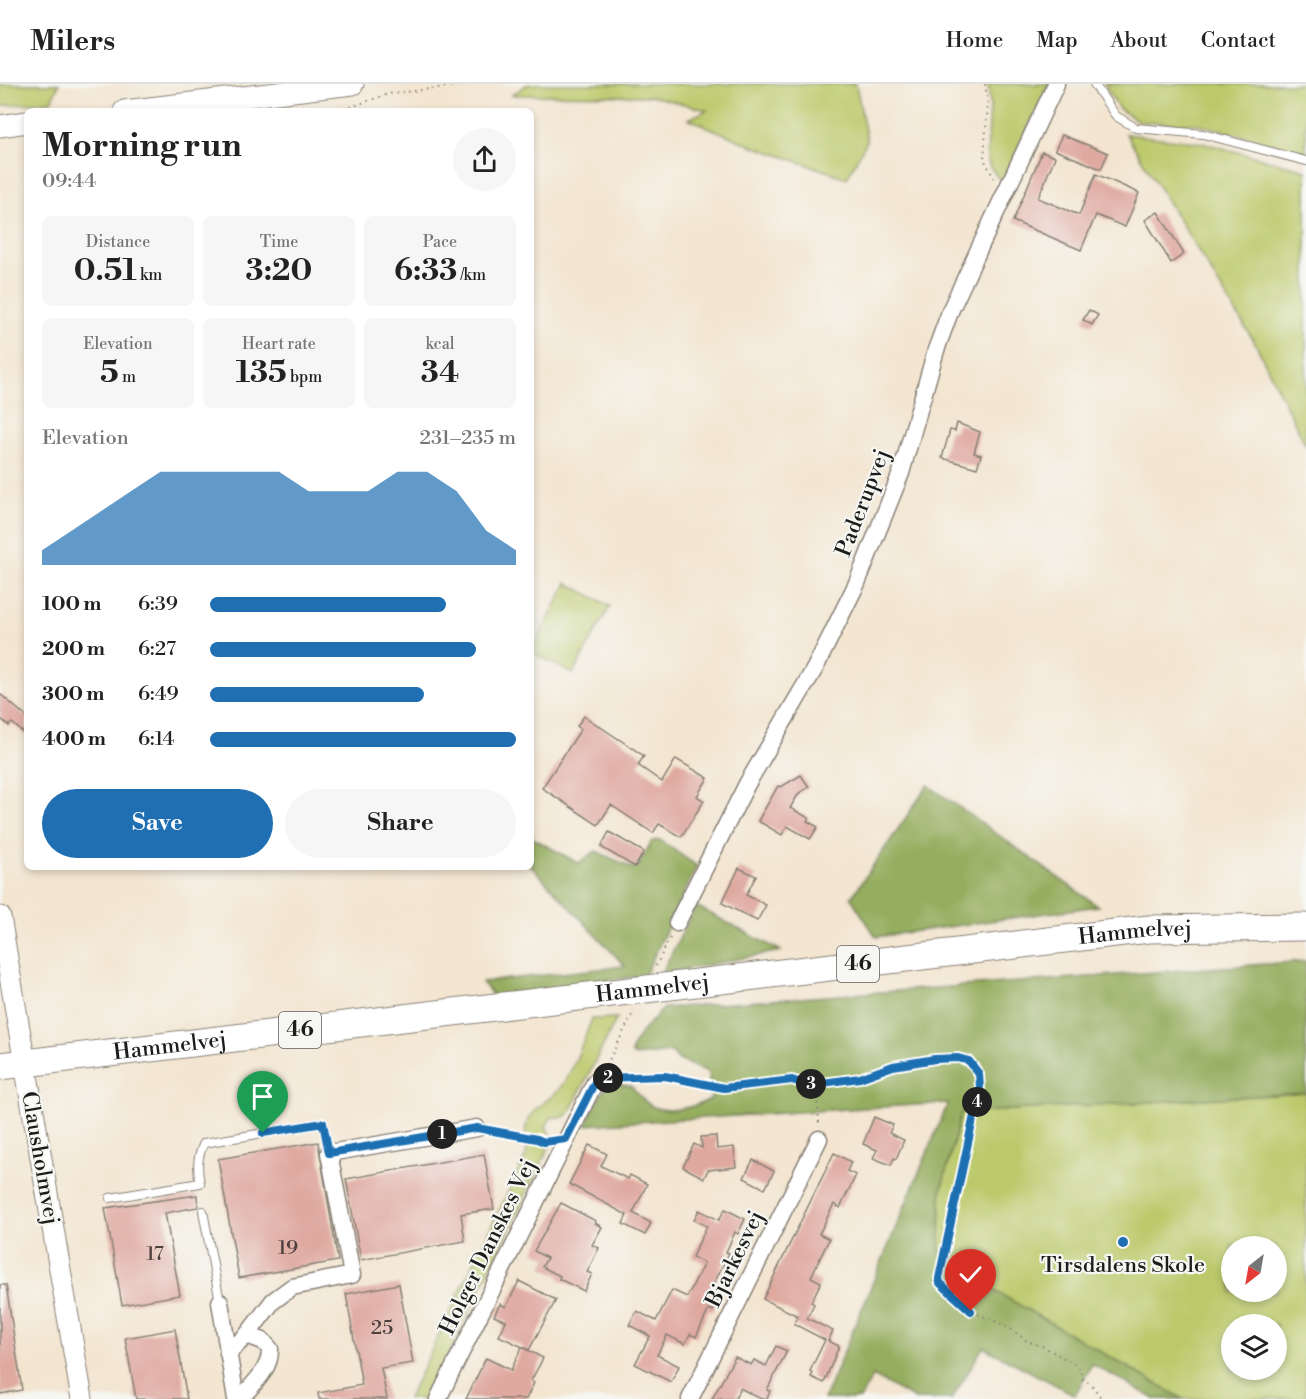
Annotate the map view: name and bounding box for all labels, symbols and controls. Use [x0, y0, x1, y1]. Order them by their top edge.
text: Milers [30, 24, 115, 59]
text: Home [946, 28, 1003, 54]
text: Map [1036, 28, 1078, 54]
text: About [1111, 28, 1168, 54]
text: Contact [1201, 28, 1276, 54]
text: Morning run [42, 126, 242, 167]
button: share [453, 128, 516, 191]
text: 09:44 [42, 169, 96, 194]
text: Distance [86, 232, 150, 252]
text: Time [260, 232, 298, 252]
text: Pace [423, 232, 457, 252]
text: 0.51 [74, 252, 137, 290]
text: 3:20 [246, 252, 312, 290]
text: 6:33 [394, 252, 457, 290]
text: km [137, 265, 162, 285]
text: /km [457, 265, 486, 285]
text: Elevation [83, 334, 153, 354]
text: Heart rate [242, 334, 316, 354]
text: kcal [425, 334, 455, 354]
text: 5 [100, 354, 119, 392]
text: 135 [236, 354, 287, 392]
text: 34 [421, 354, 459, 392]
text: m [119, 367, 136, 387]
text: bpm [287, 367, 322, 387]
text: Elevation [42, 426, 129, 451]
text: 231–235 m [420, 426, 516, 451]
street label: Paderupvej [830, 445, 896, 561]
text: 100 m [42, 592, 101, 617]
text: 6:39 [138, 592, 178, 617]
text: 200 m [42, 637, 105, 662]
text: 6:27 [138, 637, 176, 662]
text: 300 m [42, 682, 105, 707]
text: 6:49 [138, 682, 179, 707]
text: 400 m [42, 727, 106, 752]
text: 6:14 [138, 727, 174, 752]
button: Save [42, 789, 273, 858]
button: Share [285, 789, 516, 858]
street label: Hammelvej [1077, 915, 1192, 951]
road number: 46 [837, 946, 879, 982]
street label: Hammelvej [594, 968, 711, 1008]
road number: 46 [279, 1012, 321, 1048]
street label: Hammelvej [112, 1026, 228, 1066]
pin: 2 [593, 1063, 623, 1093]
text: 2 [603, 1068, 613, 1088]
pin: 3 [796, 1069, 826, 1099]
pin [237, 1071, 288, 1133]
text: 3 [806, 1074, 816, 1094]
icon: arrive [246, 1080, 279, 1113]
pin: 4 [962, 1087, 992, 1117]
street label: Clausholmvej [15, 1089, 65, 1227]
text: 4 [972, 1092, 982, 1112]
pin: 1 [427, 1119, 457, 1149]
text: 1 [438, 1124, 446, 1144]
street label: Holger Danskes Vej [434, 1155, 542, 1339]
street label: Bjarkesvej [700, 1206, 770, 1313]
marker: Tirsdalens Skole [1116, 1235, 1130, 1249]
house number: 19 [278, 1236, 298, 1261]
north arrow [1221, 1236, 1287, 1302]
map controls [1221, 1236, 1287, 1380]
house number: 17 [146, 1242, 164, 1267]
pin [945, 1249, 996, 1311]
place label: Tirsdalens Skole [1041, 1252, 1205, 1279]
icon: check [954, 1258, 987, 1291]
button: layers [1221, 1314, 1287, 1380]
house number: 25 [371, 1316, 393, 1341]

